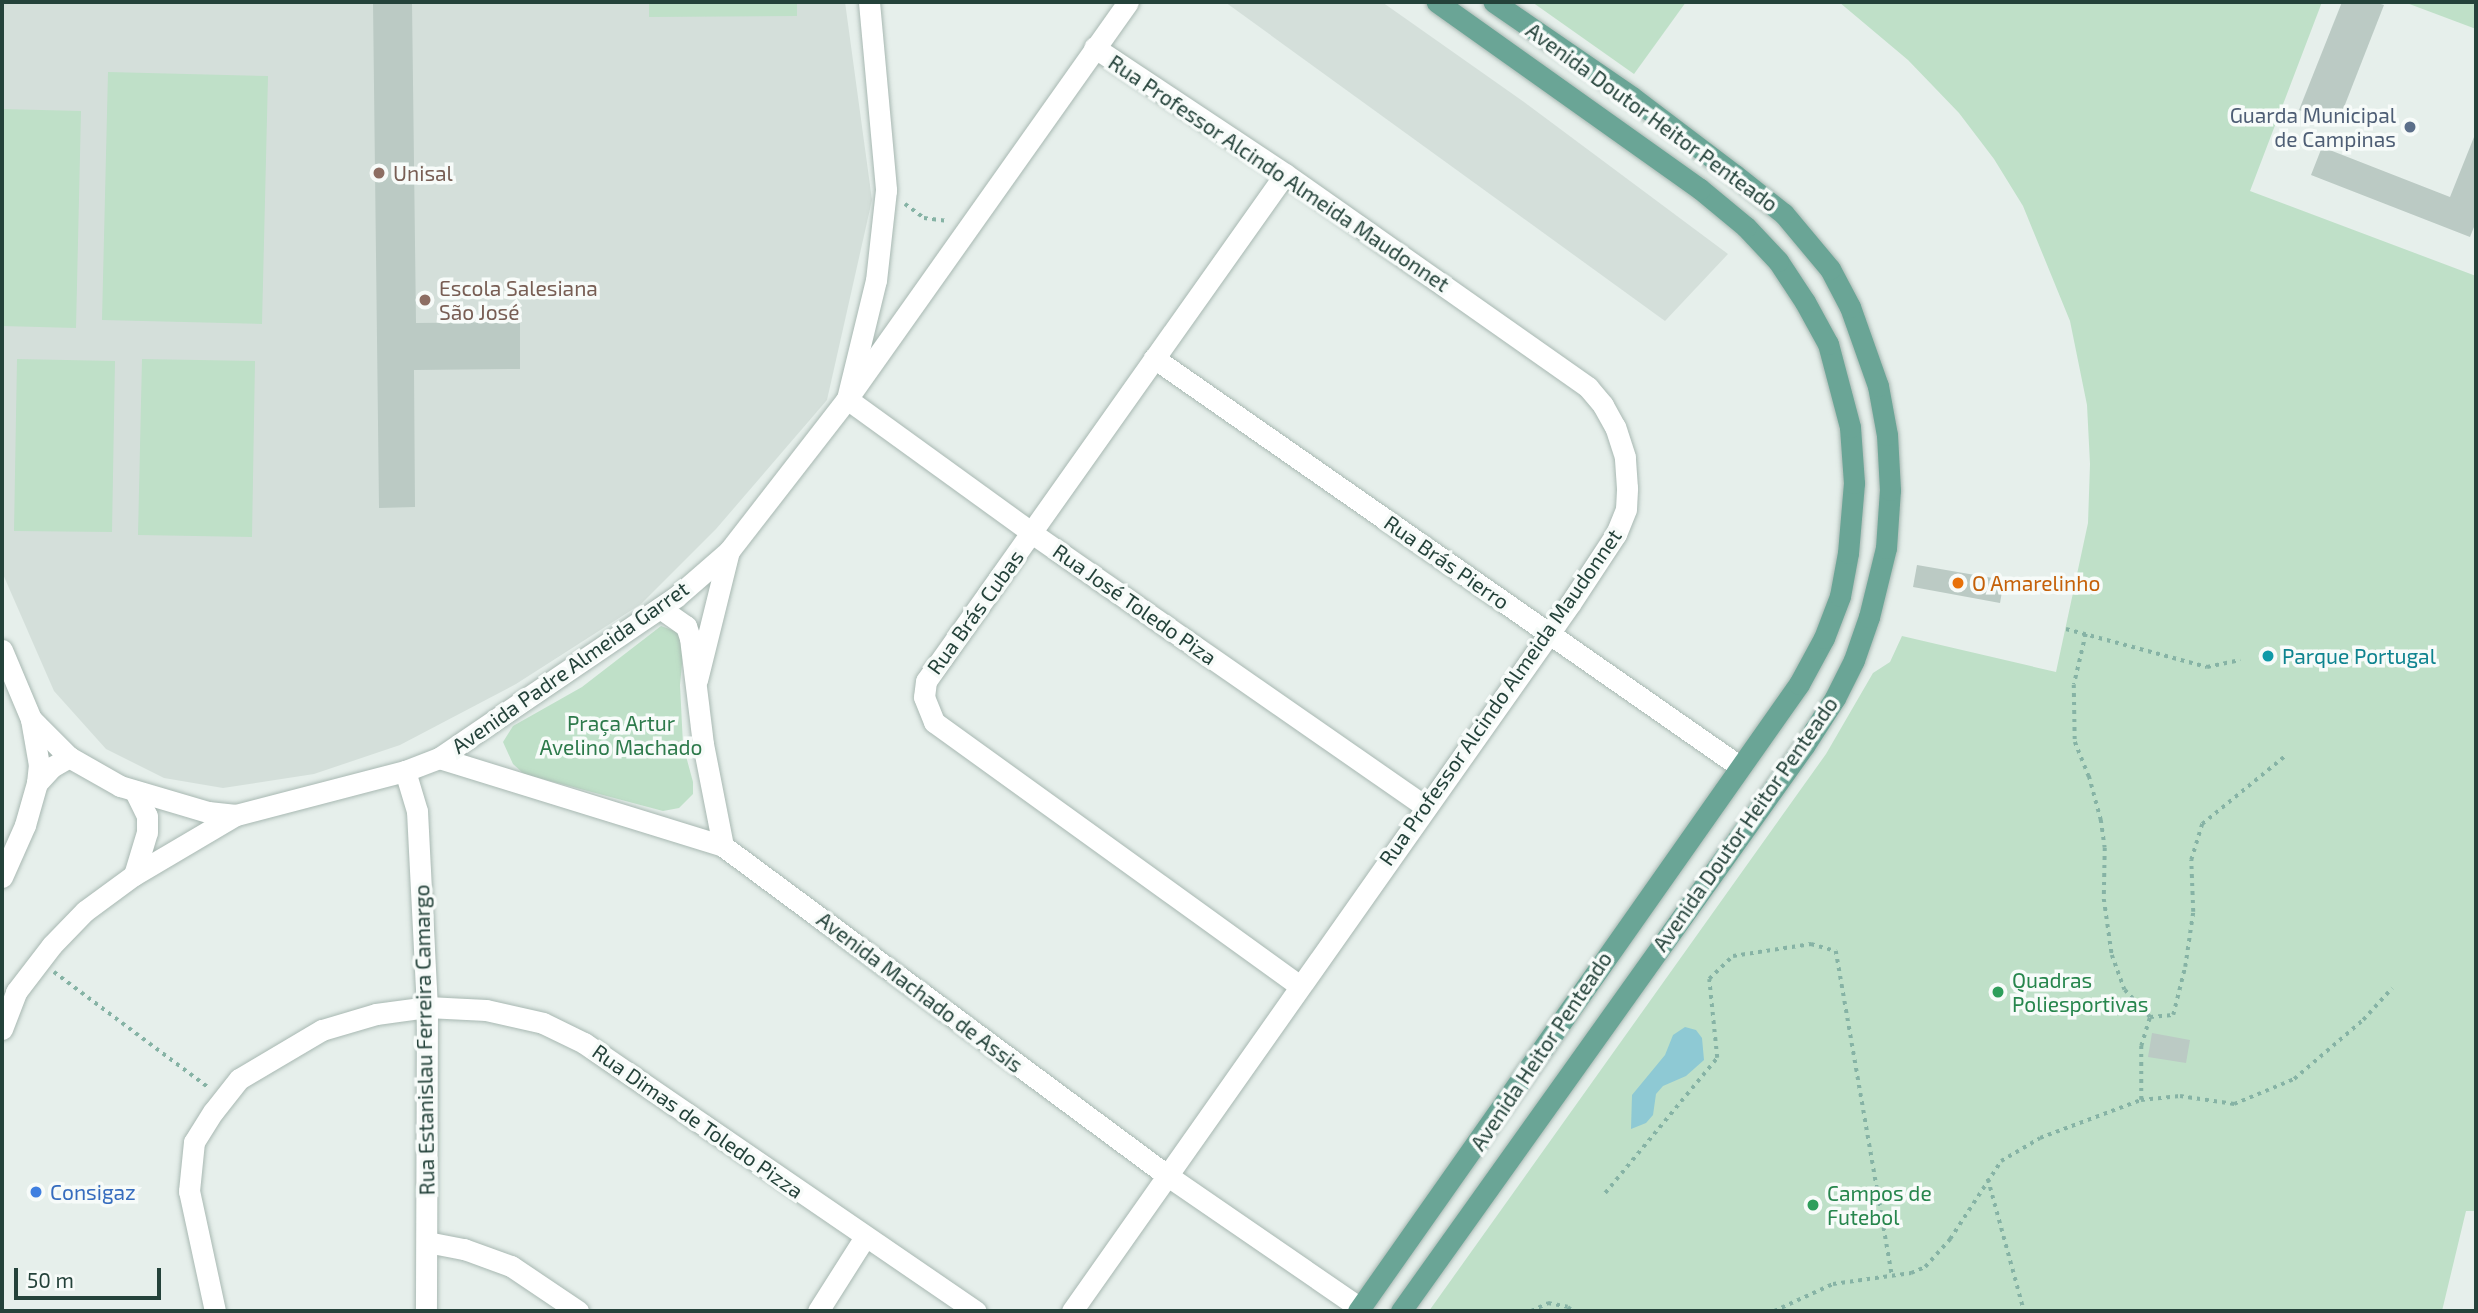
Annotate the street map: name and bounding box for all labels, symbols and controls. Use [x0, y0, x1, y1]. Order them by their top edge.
street label: Avenida Doutor Heitor Penteado [1521, 17, 1783, 217]
street label: Rua Professor Alcindo Almeida Maudonnet [1103, 49, 1455, 297]
place label: Guarda Municipal de Campinas [2230, 102, 2396, 152]
marker: Guarda Municipal de Campinas [2402, 119, 2418, 135]
place label: Unisal [393, 160, 453, 186]
marker: Unisal [371, 165, 387, 181]
place label: Escola Salesiana São José [439, 275, 598, 325]
marker: Escola Salesiana São José [417, 292, 433, 308]
street label: Rua Brás Pierro [1380, 510, 1514, 614]
street label: Rua Professor Alcindo Almeida Maudonnet [1373, 523, 1627, 871]
street label: Rua José Toledo Piza [1048, 538, 1222, 670]
street label: Rua Brás Cubas [921, 545, 1029, 679]
place label: O Amarelinho [1972, 570, 2101, 596]
street label: Avenida Padre Almeida Garret [447, 575, 693, 759]
marker: O Amarelinho [1950, 575, 1966, 591]
place label: Parque Portugal [2282, 643, 2436, 669]
marker: Parque Portugal [2260, 648, 2276, 664]
street label: Avenida Doutor Heitor Penteado [1647, 692, 1843, 956]
park label: Praça Artur Avelino Machado [539, 710, 703, 760]
street label: Rua Estanislau Ferreira Camargo [409, 884, 439, 1196]
street label: Avenida Machado de Assis [812, 906, 1028, 1078]
street label: Avenida Heitor Penteado [1465, 947, 1617, 1155]
place label: Quadras Poliesportivas [2012, 967, 2149, 1017]
marker: Quadras Poliesportivas [1990, 984, 2006, 1000]
street label: Rua Dimas de Toledo Pizza [588, 1038, 808, 1204]
place label: Consigaz [50, 1179, 136, 1205]
place label: Campos de Futebol [1827, 1180, 1932, 1230]
marker: Consigaz [28, 1184, 44, 1200]
marker: Campos de Futebol [1805, 1197, 1821, 1213]
scale bar [18, 1254, 164, 1298]
text: 50 m [27, 1267, 74, 1292]

